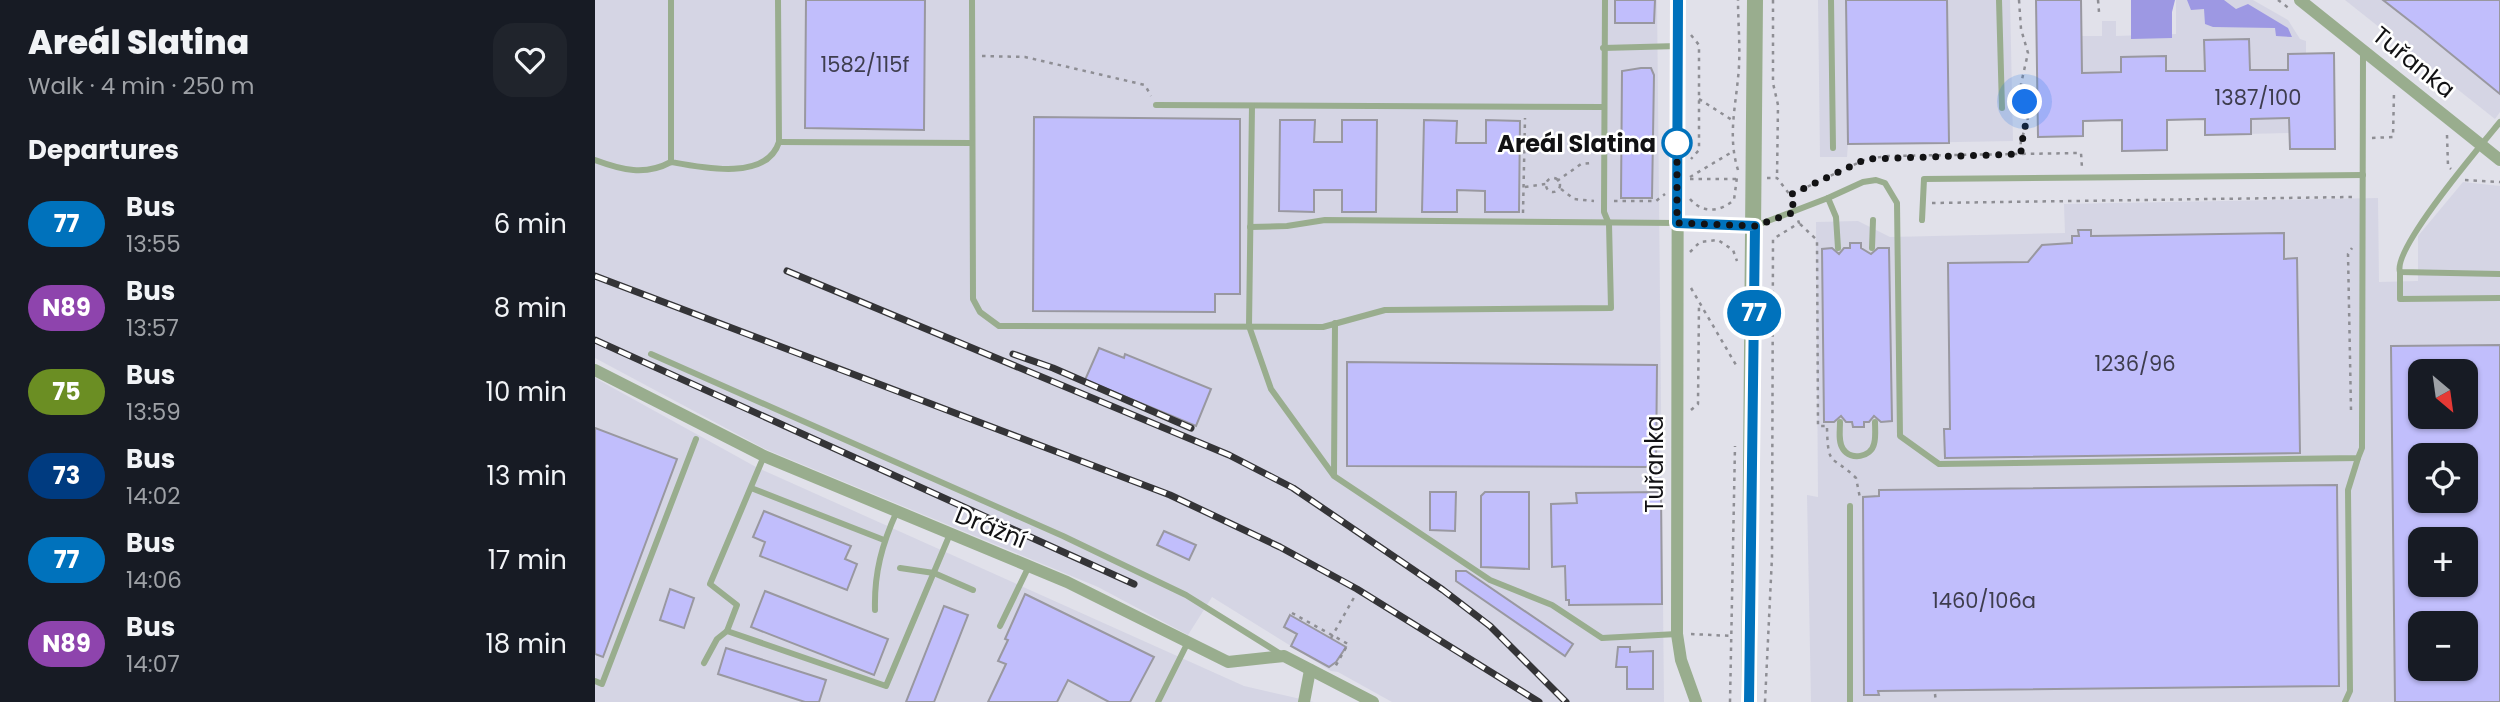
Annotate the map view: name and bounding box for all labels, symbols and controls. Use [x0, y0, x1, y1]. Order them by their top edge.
text: Areál Slatina [28, 19, 249, 66]
street label: Tuřanka [2366, 19, 2462, 105]
button: heart [493, 23, 567, 97]
house number: 1582/115f [821, 50, 909, 79]
text: Walk · 4 min · 250 m [28, 70, 254, 102]
house number: 1387/100 [2215, 83, 2301, 112]
your location [2007, 84, 2042, 119]
place label: Areál Slatina [1497, 127, 1656, 160]
marker: Areál Slatina [1662, 128, 1692, 158]
text: Departures [28, 132, 179, 168]
text: Bus [126, 189, 175, 225]
text: 6 min [494, 206, 567, 242]
text: 77 [54, 207, 79, 240]
text: 13:55 [126, 228, 181, 260]
text: Bus [126, 273, 175, 309]
text: 8 min [494, 290, 567, 326]
line badge: 77 [1723, 290, 1785, 336]
text: N89 [42, 291, 91, 324]
text: 77 [1741, 296, 1767, 329]
text: 13:57 [126, 312, 179, 344]
house number: 1236/96 [2094, 349, 2176, 378]
text: Bus [126, 357, 175, 393]
north arrow [2408, 359, 2478, 429]
map controls [2408, 359, 2478, 681]
text: 10 min [486, 374, 567, 410]
text: 75 [52, 375, 81, 408]
text: 13:59 [126, 396, 181, 428]
street label: Tuřanka [1638, 415, 1671, 513]
text: Bus [126, 441, 175, 477]
button: locate [2408, 443, 2478, 513]
text: 13 min [487, 458, 567, 494]
text: 73 [53, 459, 80, 492]
text: 14:02 [126, 480, 180, 512]
street label: Drážní [950, 498, 1032, 556]
text: Bus [126, 525, 175, 561]
button: + [2408, 527, 2478, 597]
text: 17 min [488, 542, 567, 578]
text: 77 [54, 543, 79, 576]
text: 14:06 [126, 564, 182, 596]
house number: 1460/106a [1932, 586, 2036, 615]
text: Bus [126, 609, 175, 645]
button: − [2408, 611, 2478, 681]
text: 18 min [486, 626, 567, 662]
text: N89 [42, 627, 91, 660]
text: 14:07 [126, 648, 180, 680]

